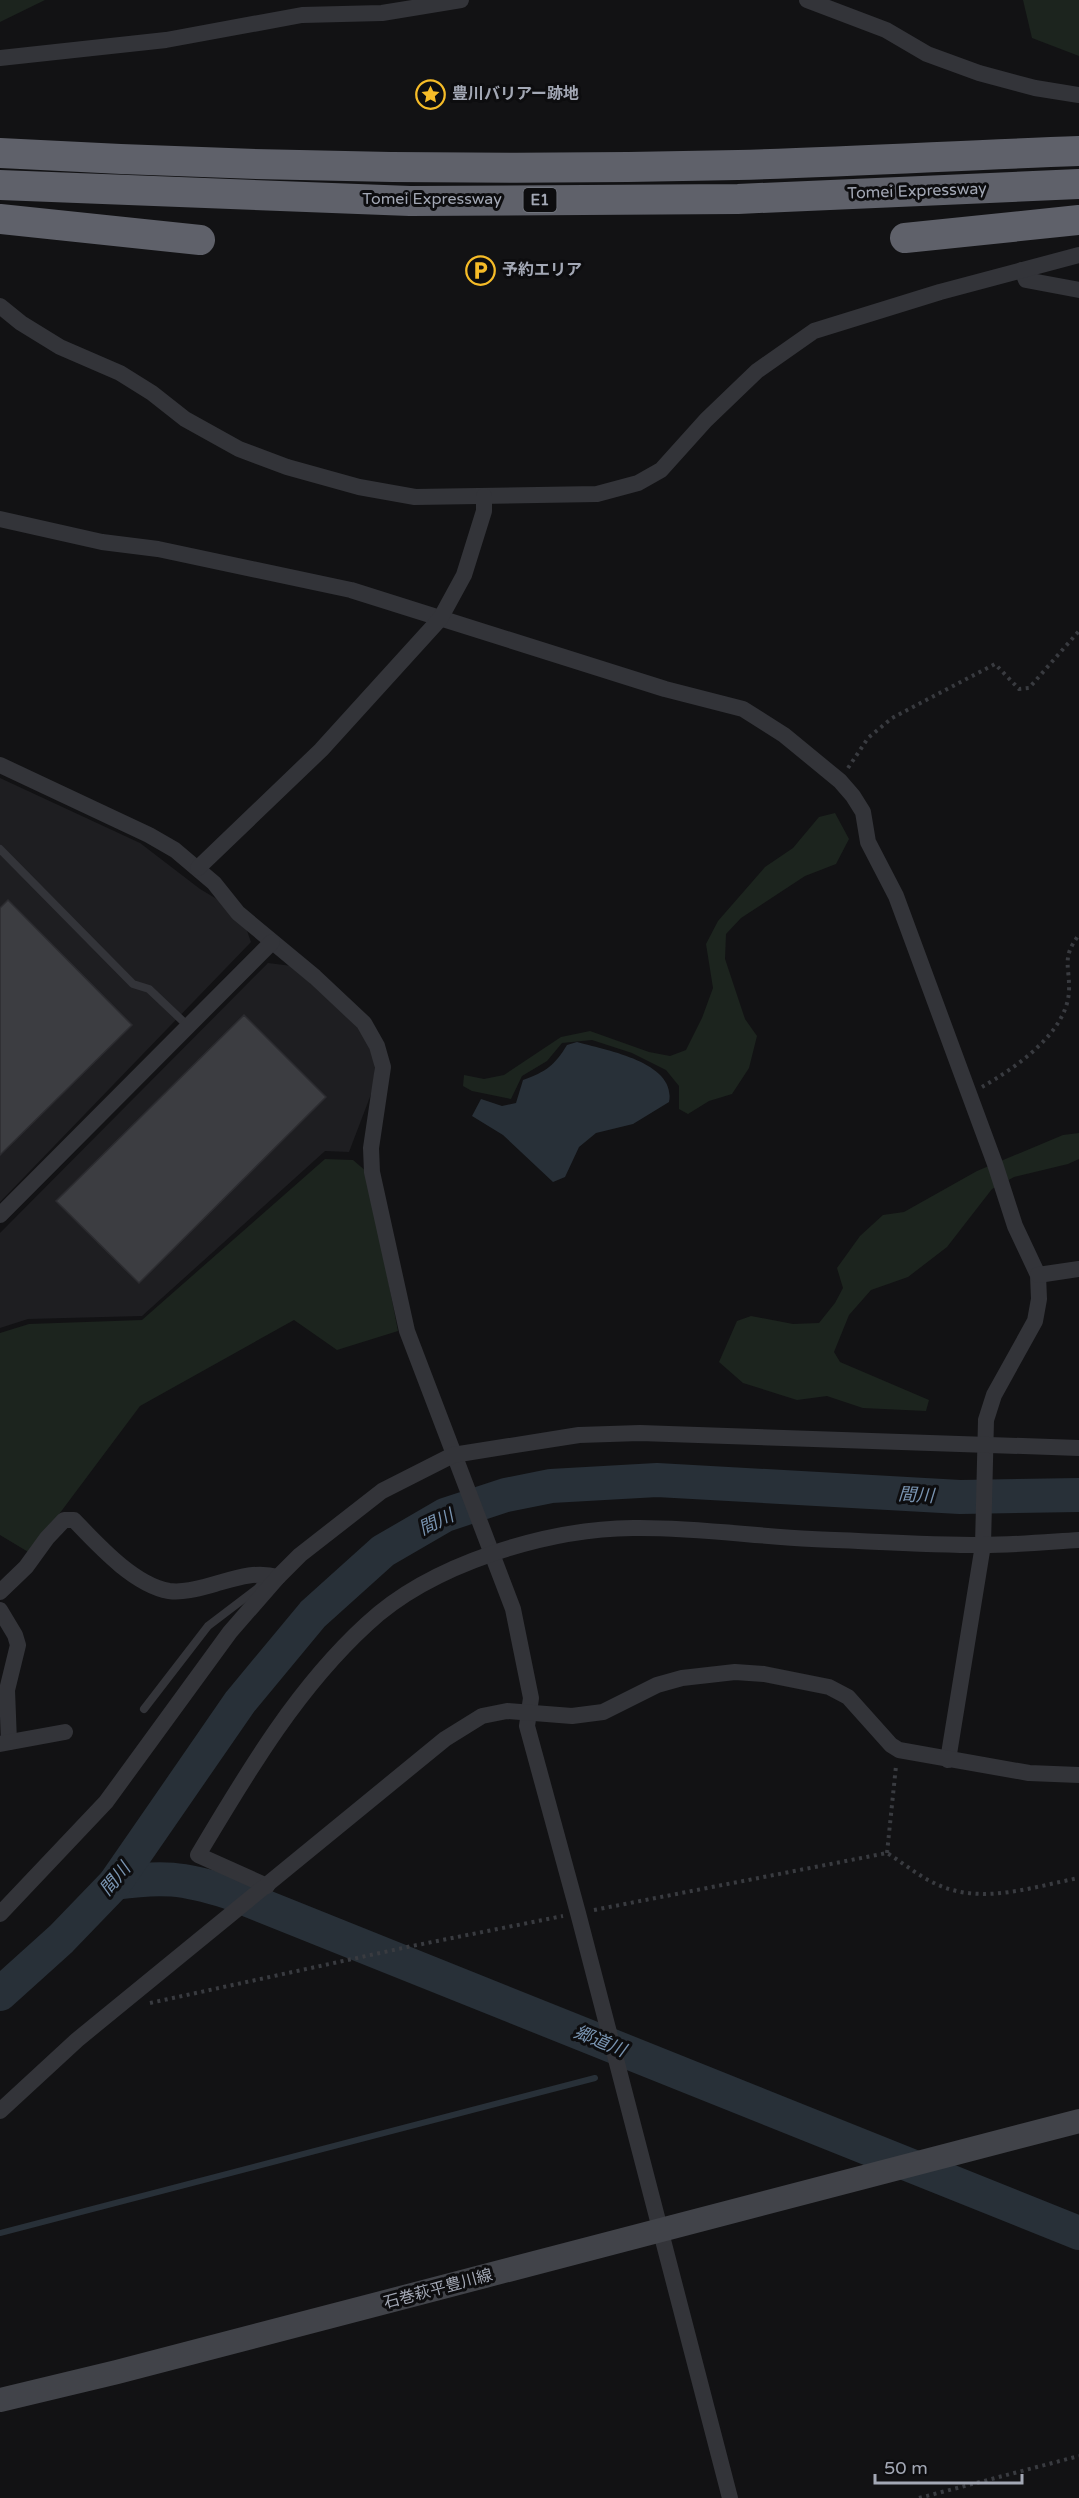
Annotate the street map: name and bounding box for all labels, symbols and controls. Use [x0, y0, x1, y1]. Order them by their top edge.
place icon: 豊川バリアー跡地 [415, 78, 447, 110]
place label: 豊川バリアー跡地 [452, 84, 579, 104]
street label: Tomei Expressway [847, 179, 987, 203]
road number: E1 [524, 188, 556, 212]
street label: Tomei Expressway [362, 189, 502, 209]
parking icon: 予約エリア [465, 254, 497, 286]
place label: 予約エリア [502, 260, 582, 280]
water label: 間川 [897, 1483, 937, 1507]
water label: 間川 [415, 1503, 459, 1540]
water label: 間川 [95, 1857, 136, 1900]
water label: 郷道川 [571, 2021, 631, 2062]
street label: 石巻萩平豊川線 [381, 2265, 495, 2313]
scale bar [875, 2447, 1022, 2485]
text: 50 m [884, 2457, 928, 2479]

